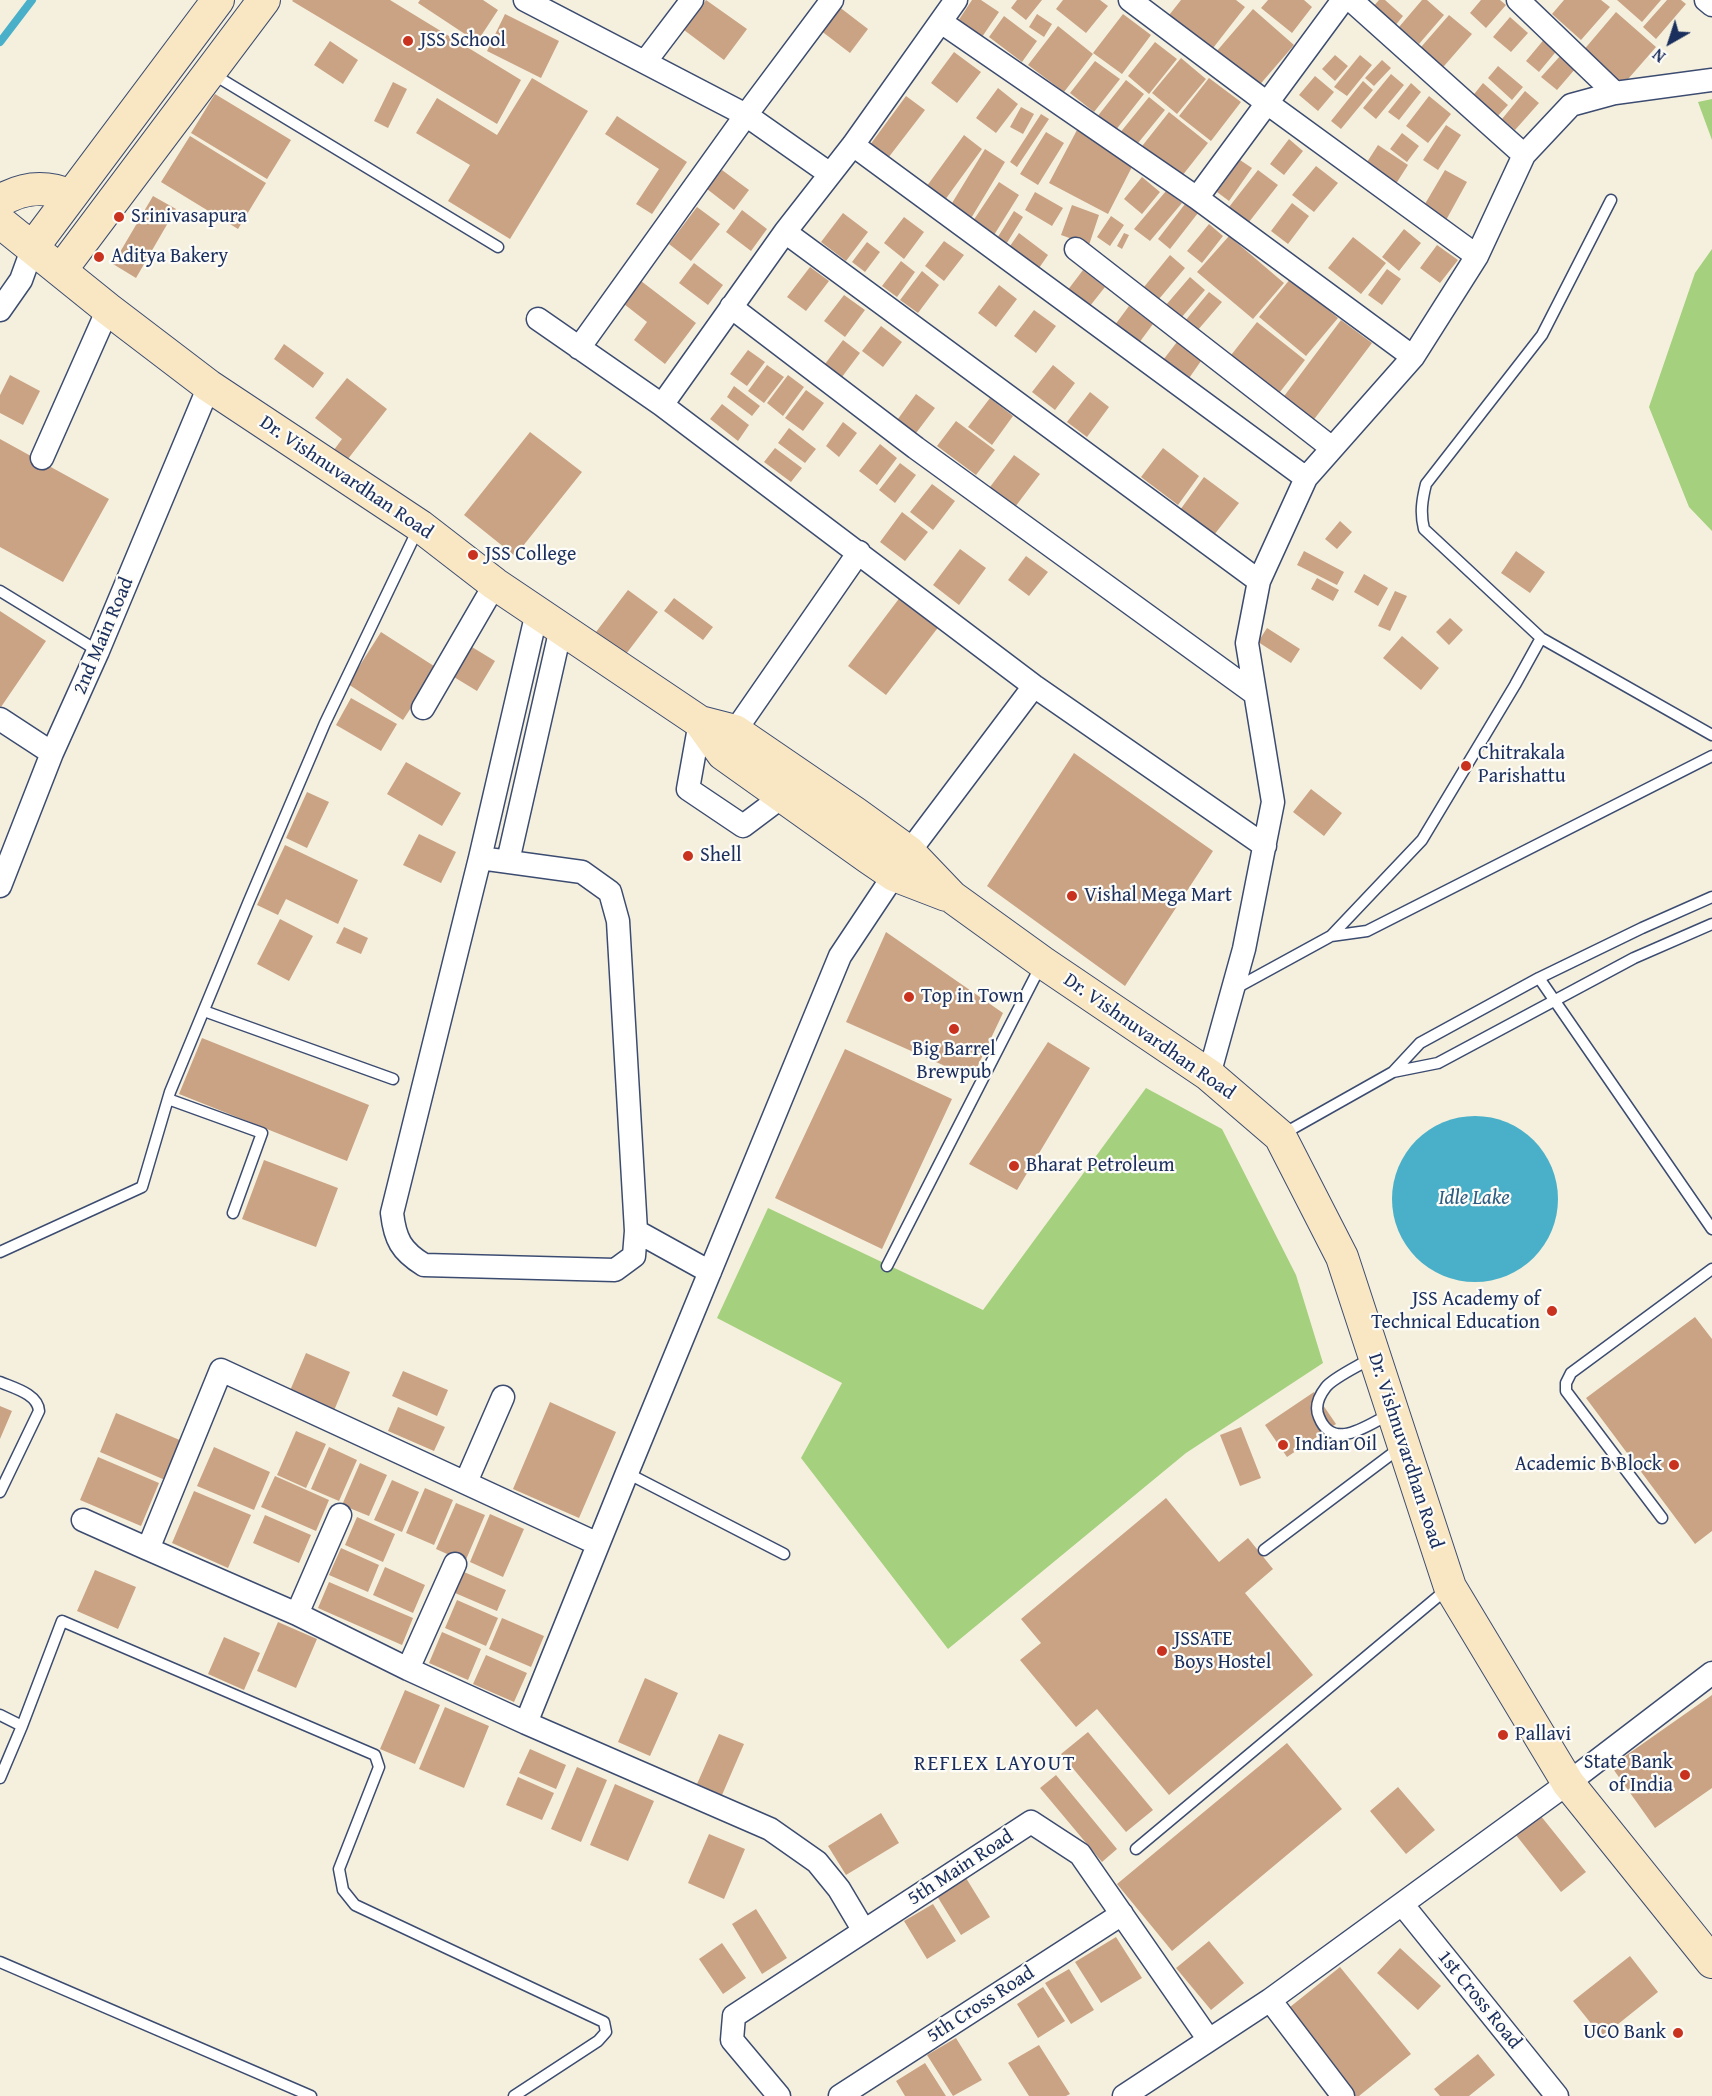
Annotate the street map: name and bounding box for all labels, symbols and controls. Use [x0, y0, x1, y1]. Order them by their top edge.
north arrow [1640, 12, 1700, 72]
place label: JSS School [420, 29, 506, 53]
marker: JSS School [401, 34, 415, 48]
text: N [1647, 43, 1670, 69]
place label: Srinivasapura [131, 205, 247, 229]
marker: Srinivasapura [112, 210, 126, 224]
place label: Aditya Bakery [111, 245, 228, 269]
marker: Aditya Bakery [92, 250, 106, 264]
street label: Dr. Vishnuvardhan Road [255, 411, 437, 545]
place label: JSS College [485, 543, 576, 567]
marker: JSS College [466, 548, 480, 562]
street label: 2nd Main Road [69, 574, 139, 698]
place label: Chitrakala Parishattu [1478, 742, 1566, 789]
marker: Chitrakala Parishattu [1459, 759, 1473, 773]
place label: Shell [700, 844, 742, 868]
marker: Shell [681, 849, 695, 863]
place label: Vishal Mega Mart [1084, 884, 1232, 908]
marker: Vishal Mega Mart [1065, 889, 1079, 903]
street label: Dr. Vishnuvardhan Road [1059, 969, 1239, 1105]
place label: Top in Town [921, 985, 1024, 1009]
marker: Top in Town [902, 990, 916, 1004]
marker: Big Barrel Brewpub [947, 1022, 961, 1036]
place label: Big Barrel Brewpub [912, 1038, 996, 1085]
place label: Bharat Petroleum [1026, 1154, 1174, 1178]
marker: Bharat Petroleum [1007, 1159, 1021, 1173]
water label: Idle Lake [1438, 1186, 1510, 1212]
place label: JSS Academy of Technical Education [1371, 1288, 1540, 1335]
marker: JSS Academy of Technical Education [1545, 1304, 1559, 1318]
street label: Dr. Vishnuvardhan Road [1362, 1350, 1448, 1552]
place label: Indian Oil [1295, 1433, 1377, 1457]
marker: Indian Oil [1276, 1438, 1290, 1452]
place label: Academic B Block [1515, 1453, 1662, 1477]
marker: Academic B Block [1667, 1458, 1681, 1472]
place label: JSSATE Boys Hostel [1174, 1628, 1271, 1675]
marker: JSSATE Boys Hostel [1155, 1644, 1169, 1658]
place label: Pallavi [1515, 1723, 1571, 1747]
marker: Pallavi [1496, 1728, 1510, 1742]
place label: State Bank of India [1584, 1751, 1673, 1798]
district label: REFLEX LAYOUT [914, 1752, 1076, 1778]
marker: State Bank of India [1678, 1768, 1692, 1782]
street label: 5th Main Road [904, 1825, 1018, 1911]
street label: 1st Cross Road [1432, 1946, 1526, 2054]
street label: 5th Cross Road [923, 1961, 1039, 2049]
place label: UCO Bank [1583, 2021, 1666, 2045]
marker: UCO Bank [1671, 2026, 1685, 2040]

